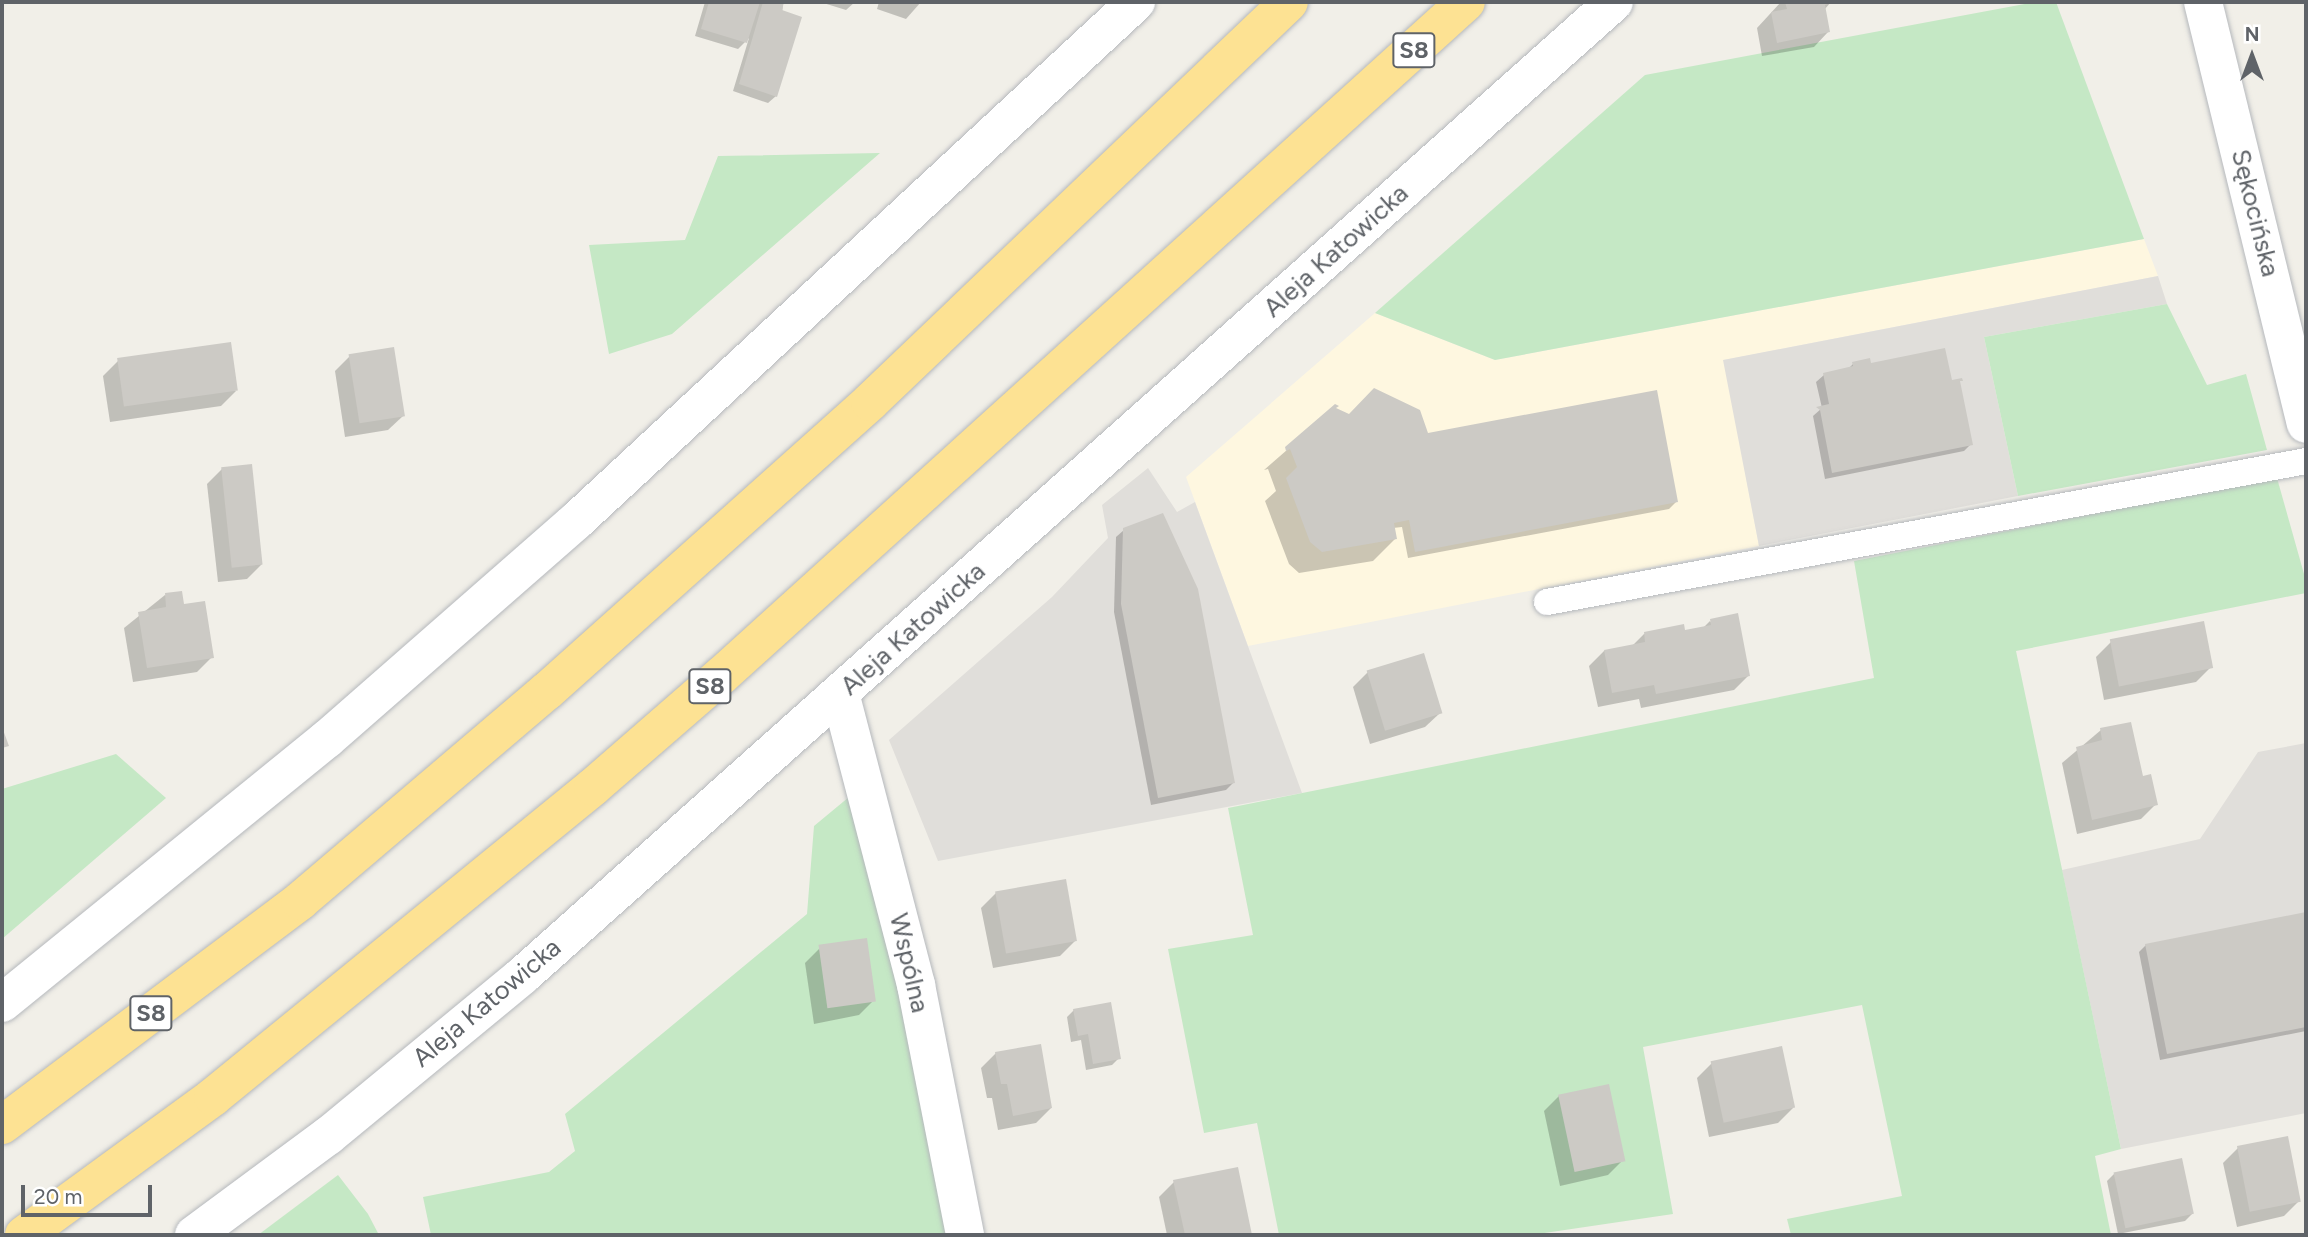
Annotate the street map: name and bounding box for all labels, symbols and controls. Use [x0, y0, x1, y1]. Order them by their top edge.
north arrow [2217, 21, 2287, 91]
text: N [2245, 23, 2259, 46]
road number: S8 [1391, 30, 1437, 70]
street label: Sękocińska [2224, 146, 2286, 280]
street label: Aleja Katowicka [1257, 178, 1415, 324]
street label: Aleja Katowicka [834, 556, 992, 702]
road number: S8 [687, 666, 733, 706]
street label: Wspólna [882, 910, 936, 1016]
street label: Aleja Katowicka [407, 932, 567, 1074]
road number: S8 [128, 993, 174, 1034]
scale bar [24, 1170, 156, 1214]
text: 20 m [34, 1184, 82, 1209]

